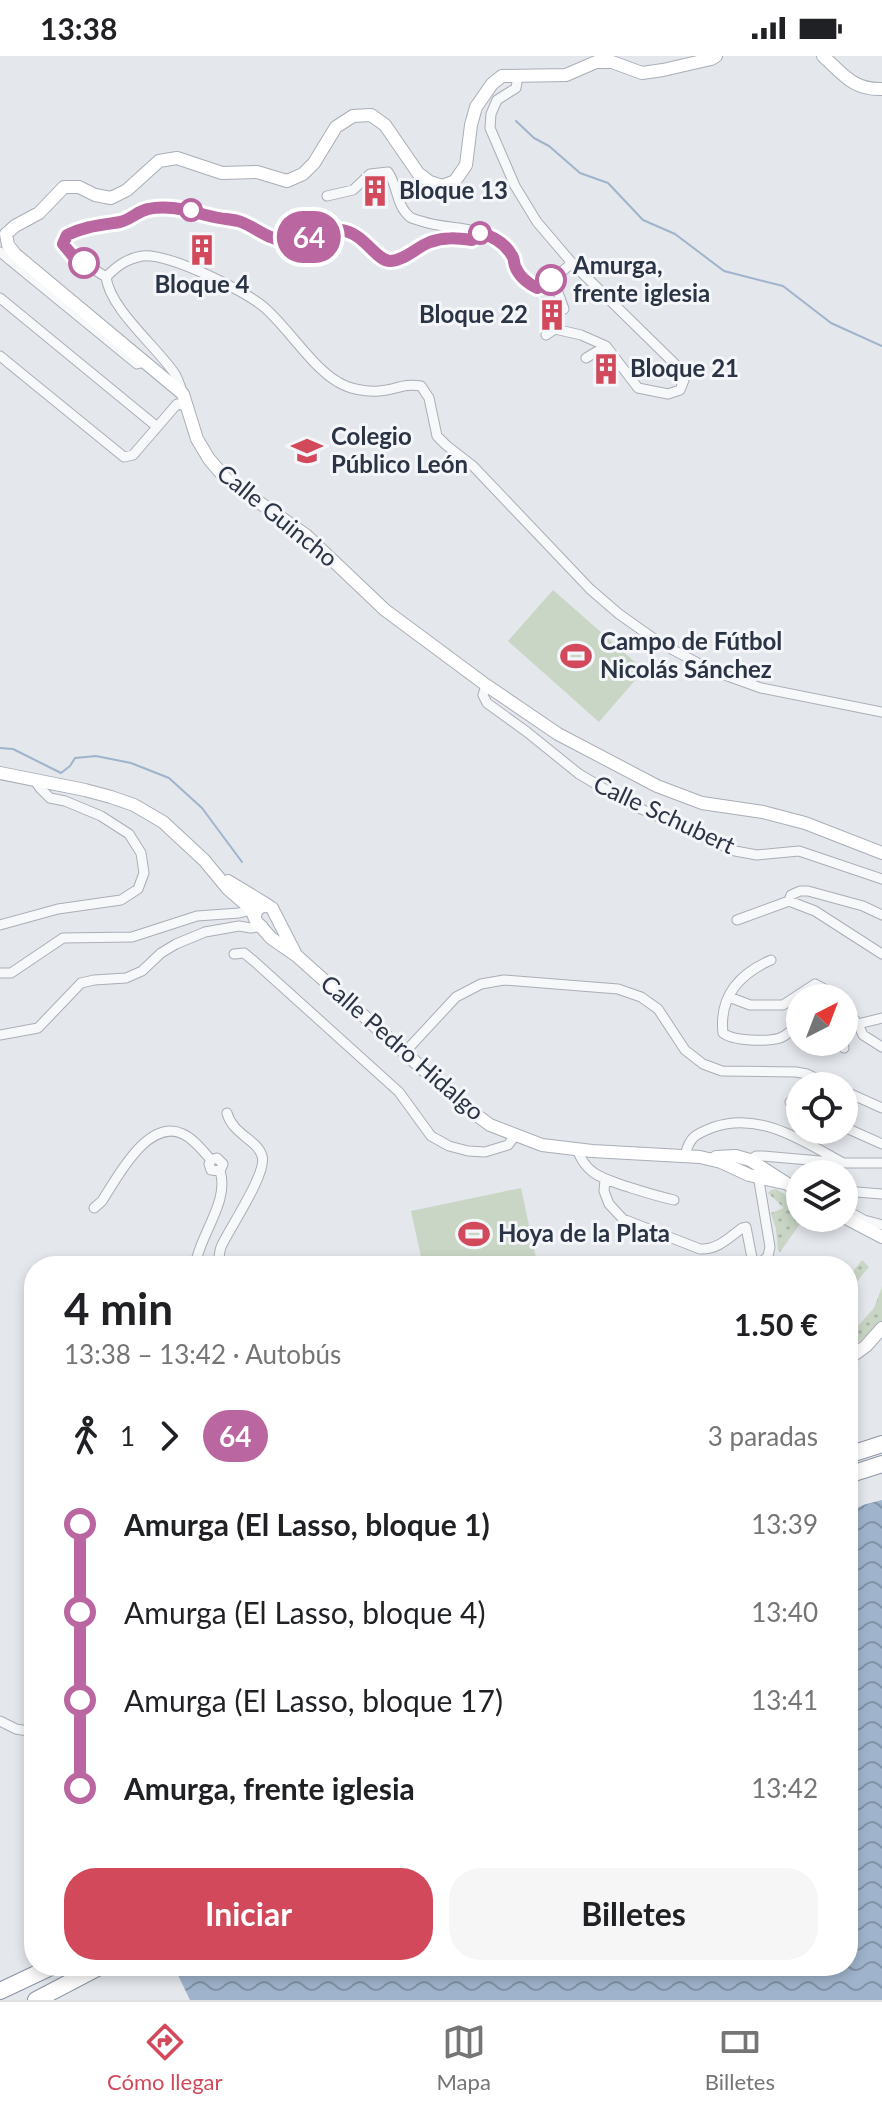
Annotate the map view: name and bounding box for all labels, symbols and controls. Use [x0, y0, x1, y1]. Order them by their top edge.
text: 13:38 [40, 10, 117, 46]
building icon: Bloque 13 [358, 174, 392, 208]
place label: Bloque 13 [399, 175, 508, 204]
unlabelled marker [180, 199, 202, 221]
line badge: 64 [273, 211, 345, 263]
text: 64 [293, 220, 325, 254]
unlabelled marker [469, 222, 491, 244]
building icon: Bloque 4 [185, 233, 219, 267]
unlabelled marker [69, 248, 99, 278]
place label: Amurga, frente iglesia [572, 250, 710, 307]
marker: Amurga, frente iglesia [536, 265, 566, 295]
place label: Bloque 4 [154, 269, 250, 298]
building icon: Bloque 22 [535, 298, 569, 332]
place label: Bloque 22 [419, 299, 528, 328]
building icon: Bloque 21 [589, 352, 623, 386]
place label: Bloque 21 [630, 353, 739, 382]
place label: Colegio Público León [331, 421, 468, 478]
school or university icon: Colegio Público León [290, 434, 324, 468]
street label: Calle Guincho [212, 457, 344, 572]
place label: Campo de Fútbol Nicolás Sánchez [600, 626, 782, 683]
sports icon: Campo de Fútbol Nicolás Sánchez [559, 639, 593, 673]
street label: Calle Schubert [589, 768, 740, 859]
street label: Calle Pedro Hidalgo [315, 968, 491, 1126]
north arrow [786, 984, 858, 1056]
map controls [786, 984, 858, 1232]
button: locate [786, 1072, 858, 1144]
button: layers [786, 1160, 858, 1232]
sports icon: Hoya de la Plata [457, 1217, 491, 1251]
place label: Hoya de la Plata [498, 1218, 670, 1247]
text: 4 min [64, 1282, 173, 1334]
text: 1.50 € [734, 1306, 818, 1342]
text: 13:38 – 13:42 · Autobús [64, 1338, 341, 1370]
icon: walk [64, 1414, 108, 1458]
icon: forward [147, 1414, 191, 1458]
text: 64 [219, 1419, 252, 1453]
text: 1 [120, 1420, 135, 1452]
text: 3 paradas [708, 1420, 818, 1452]
text: Amurga (El Lasso, bloque 1) [124, 1506, 490, 1542]
text: 13:39 [751, 1508, 818, 1540]
text: Amurga (El Lasso, bloque 4) [124, 1594, 486, 1630]
text: 13:40 [751, 1596, 818, 1628]
text: Amurga (El Lasso, bloque 17) [124, 1682, 503, 1718]
text: 13:41 [751, 1684, 818, 1716]
text: Amurga, frente iglesia [124, 1770, 415, 1806]
text: 13:42 [751, 1772, 818, 1804]
button: Iniciar [64, 1868, 433, 1960]
button: Billetes [449, 1868, 818, 1960]
tab: Cómo llegar [107, 2020, 223, 2095]
tab: Mapa [437, 2020, 491, 2095]
tab: Billetes [705, 2020, 775, 2095]

